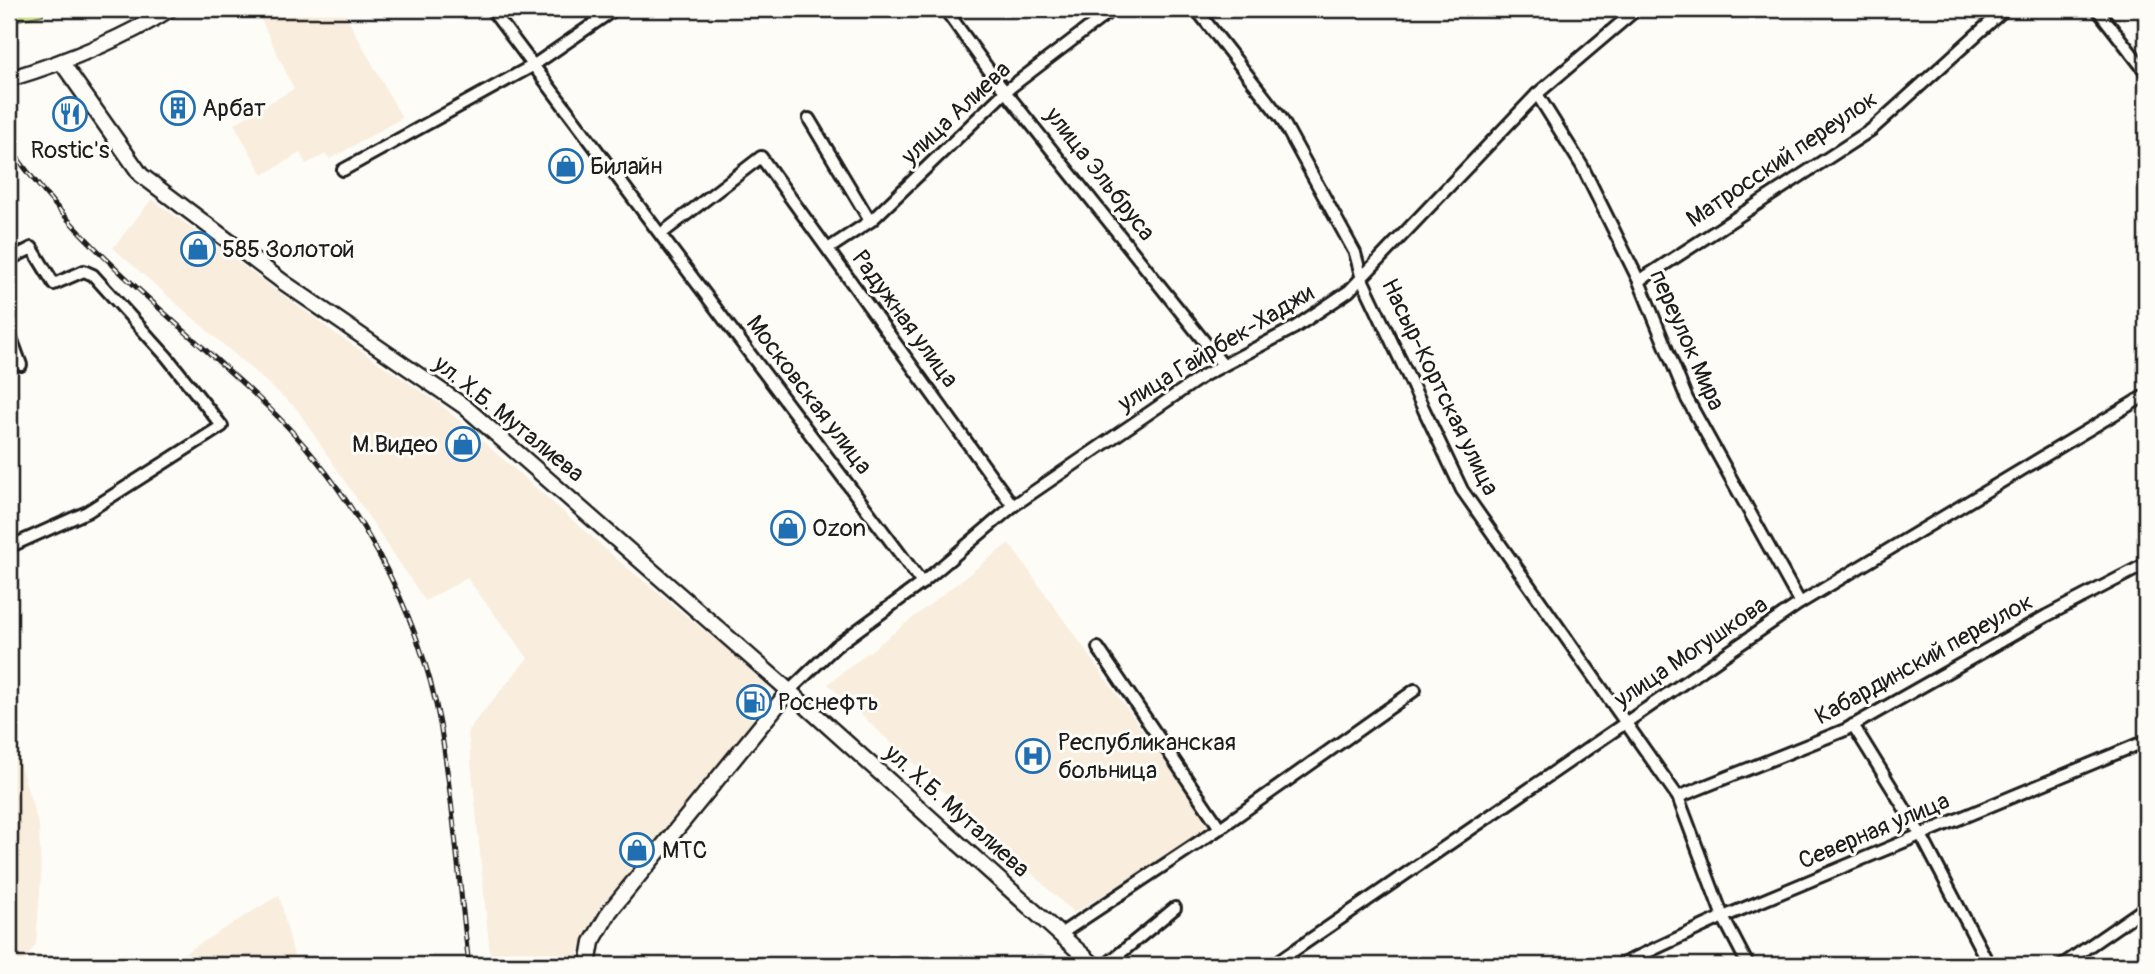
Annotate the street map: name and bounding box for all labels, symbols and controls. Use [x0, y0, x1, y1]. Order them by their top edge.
street label: улица Алиева [895, 55, 1017, 172]
street label: Матросский переулок [1681, 84, 1883, 234]
building icon: Арбат [159, 89, 197, 127]
place label: Арбат [202, 94, 266, 123]
restaurant icon: Rostic's [51, 95, 89, 133]
street label: улица Эльбруса [1038, 101, 1161, 247]
place label: Rostic's [30, 136, 110, 165]
shop icon: Билайн [547, 147, 585, 185]
place label: Билайн [590, 152, 662, 181]
shop icon: 585 Золотой [179, 230, 217, 268]
place label: 585 Золотой [222, 235, 355, 264]
street label: Радужная улица [846, 245, 964, 393]
street label: переулок Мира [1643, 265, 1731, 415]
street label: Насыр-Кортская улица [1375, 274, 1505, 500]
street label: улица Гайрбек-Хаджи [1112, 278, 1319, 418]
street label: Московская улица [740, 310, 878, 480]
street label: ул. Х.Б. Муталиева [427, 349, 590, 489]
shop icon: М.Видео [444, 425, 482, 463]
place label: М.Видео [352, 430, 438, 459]
shop icon: Ozon [769, 509, 807, 547]
place label: Ozon [812, 514, 866, 543]
street label: Кабардинский переулок [1810, 587, 2038, 731]
street label: улица Могушкова [1608, 590, 1773, 715]
fuel station icon: Роснефть [735, 683, 773, 721]
place label: Роснефть [778, 688, 879, 717]
place label: Республиканская больница [1058, 728, 1236, 785]
hospital icon: Республиканская больница [1014, 737, 1052, 775]
street label: ул. Х.Б. Муталиева [878, 738, 1036, 884]
street label: Северная улица [1794, 786, 1954, 876]
shop icon: МТС [618, 831, 656, 869]
place label: МТС [662, 836, 707, 865]

